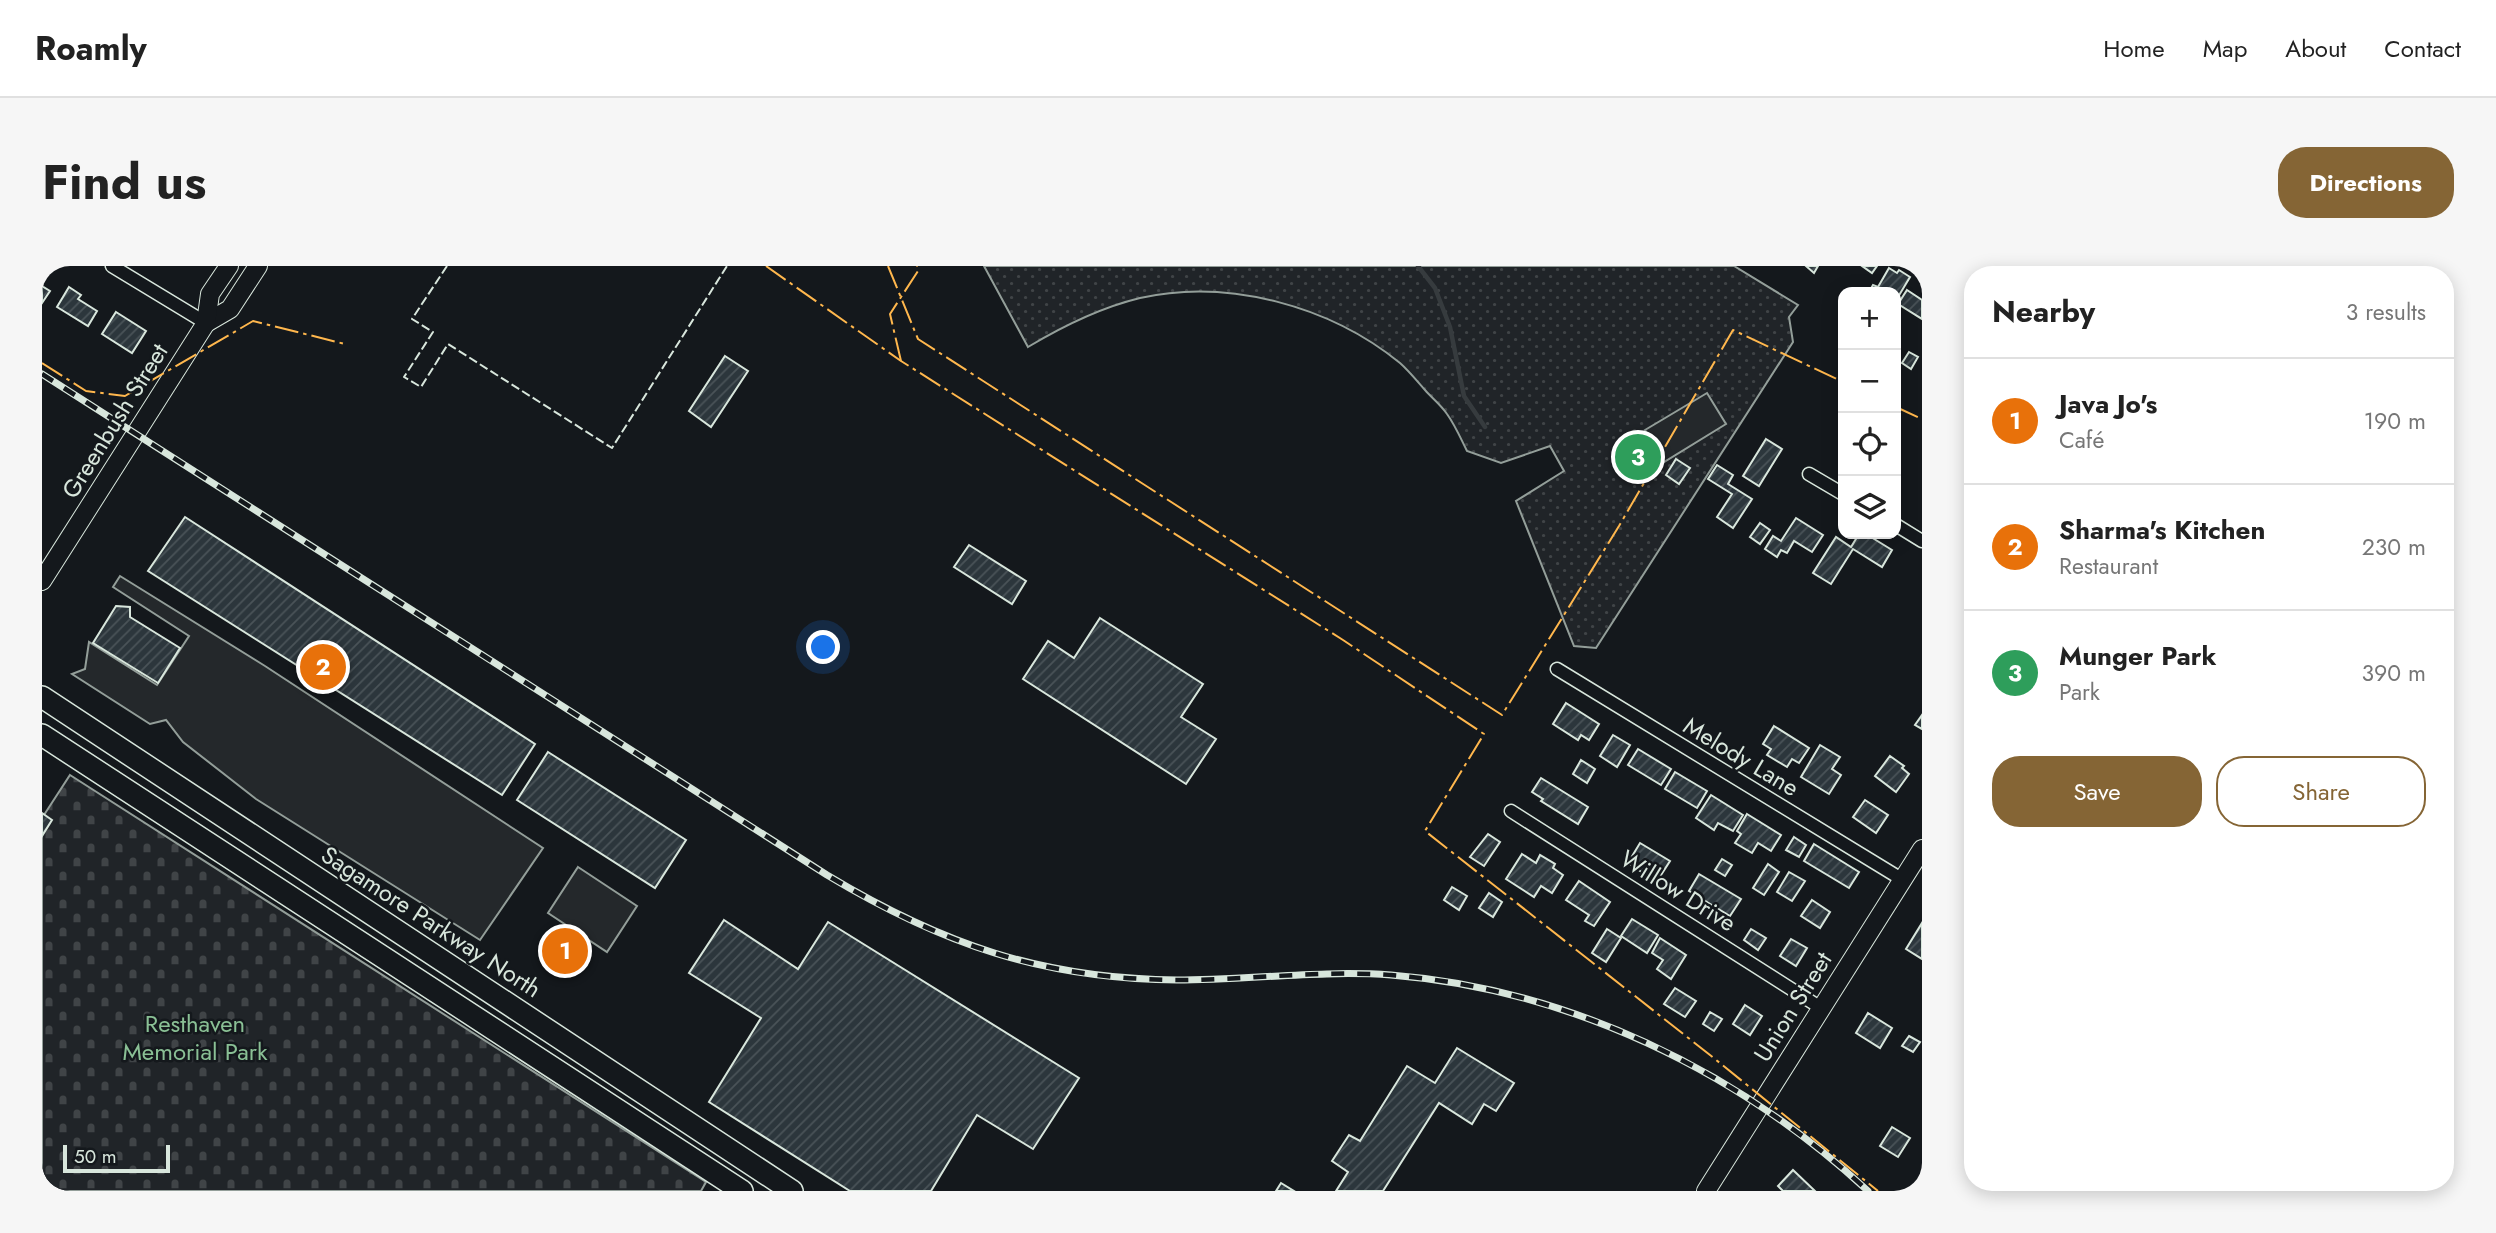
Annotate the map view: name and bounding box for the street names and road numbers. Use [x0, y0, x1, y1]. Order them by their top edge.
street label: Greenbush Street [53, 336, 176, 505]
street label: Melody Lane [1677, 708, 1806, 805]
street label: Sagamore Parkway North [314, 837, 548, 1006]
street label: Willow Drive [1614, 841, 1743, 940]
street label: Union Street [1745, 945, 1840, 1069]

